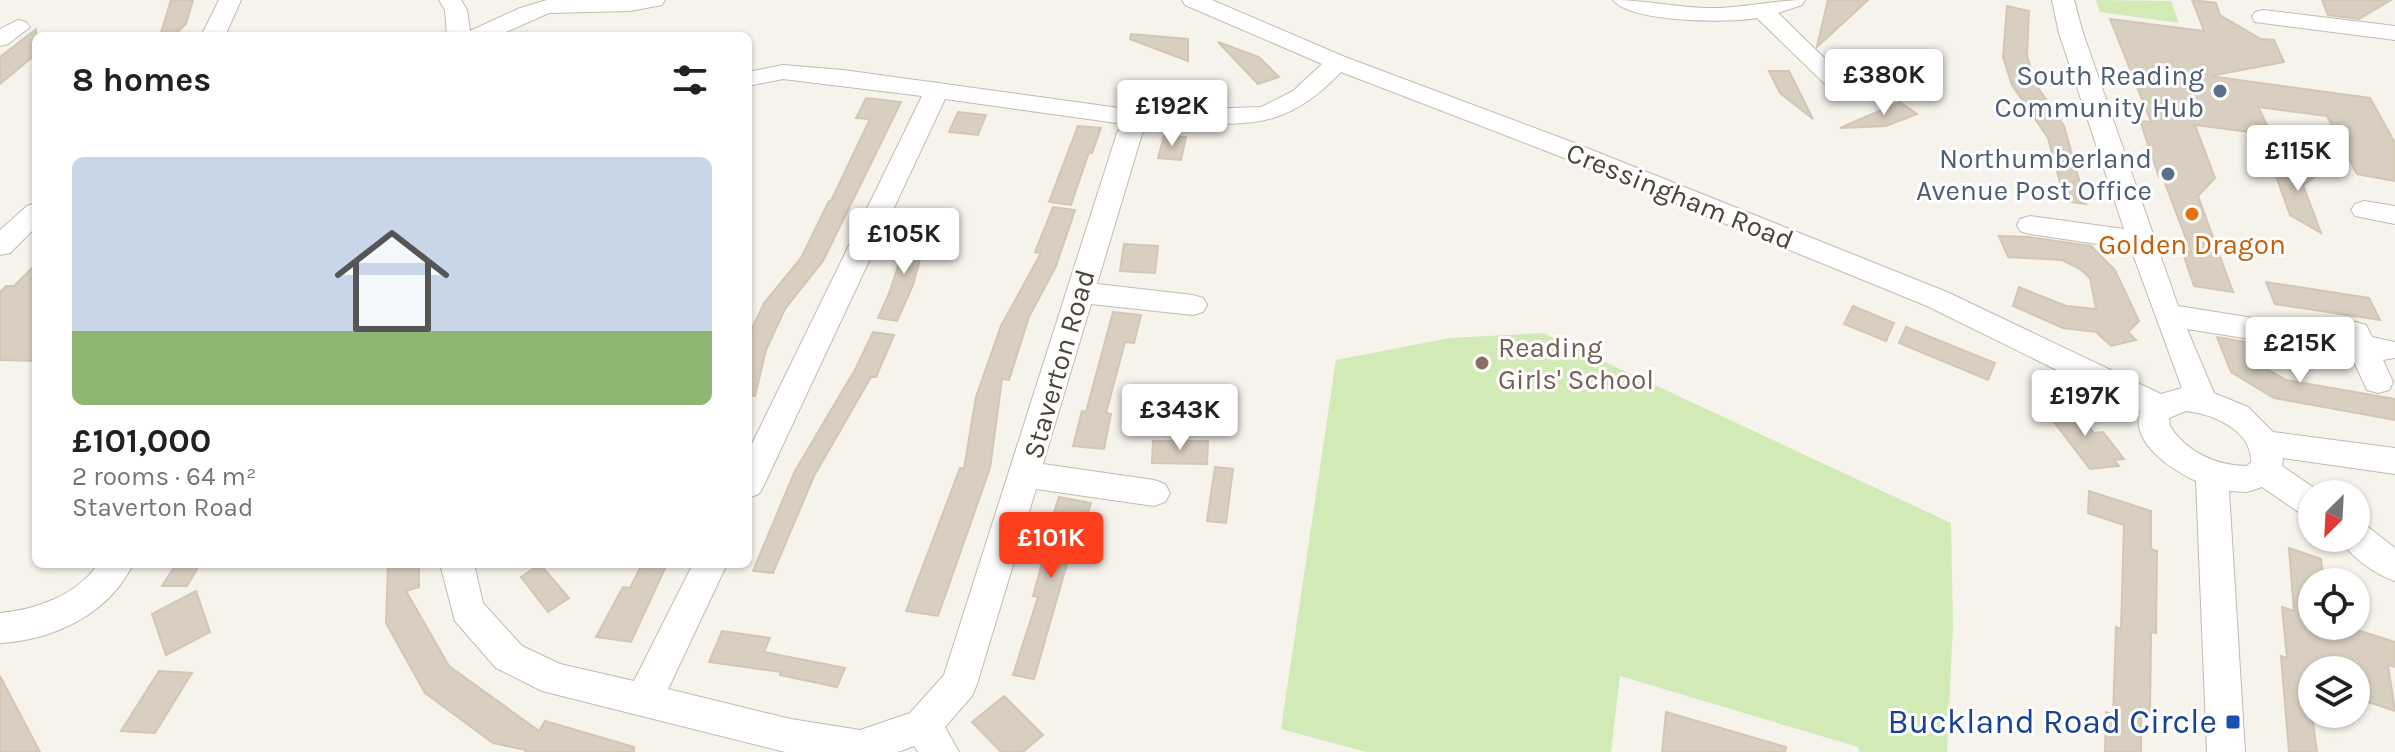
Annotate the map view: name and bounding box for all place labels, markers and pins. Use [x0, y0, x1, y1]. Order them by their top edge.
pin: £380K [1828, 49, 1940, 117]
place label: South Reading Community Hub [1994, 59, 2204, 124]
pin: £192K [1116, 80, 1228, 148]
marker: South Reading Community Hub [2211, 82, 2229, 100]
pin: £115K [2242, 125, 2354, 193]
place label: Northumberland Avenue Post Office [1916, 142, 2152, 207]
marker: Northumberland Avenue Post Office [2159, 165, 2177, 183]
marker: Golden Dragon [2183, 205, 2201, 223]
pin: £105K [848, 208, 960, 276]
place label: Golden Dragon [2098, 228, 2286, 261]
pin: £215K [2244, 317, 2356, 385]
place label: Reading Girls' School [1498, 331, 1654, 396]
marker: Reading Girls' School [1473, 354, 1491, 372]
pin: £197K [2029, 370, 2141, 438]
pin: £343K [1124, 384, 1236, 452]
pin: £101K [995, 512, 1107, 580]
place label: Buckland Road Circle [1887, 702, 2217, 742]
marker: Buckland Road Circle [2224, 713, 2242, 731]

